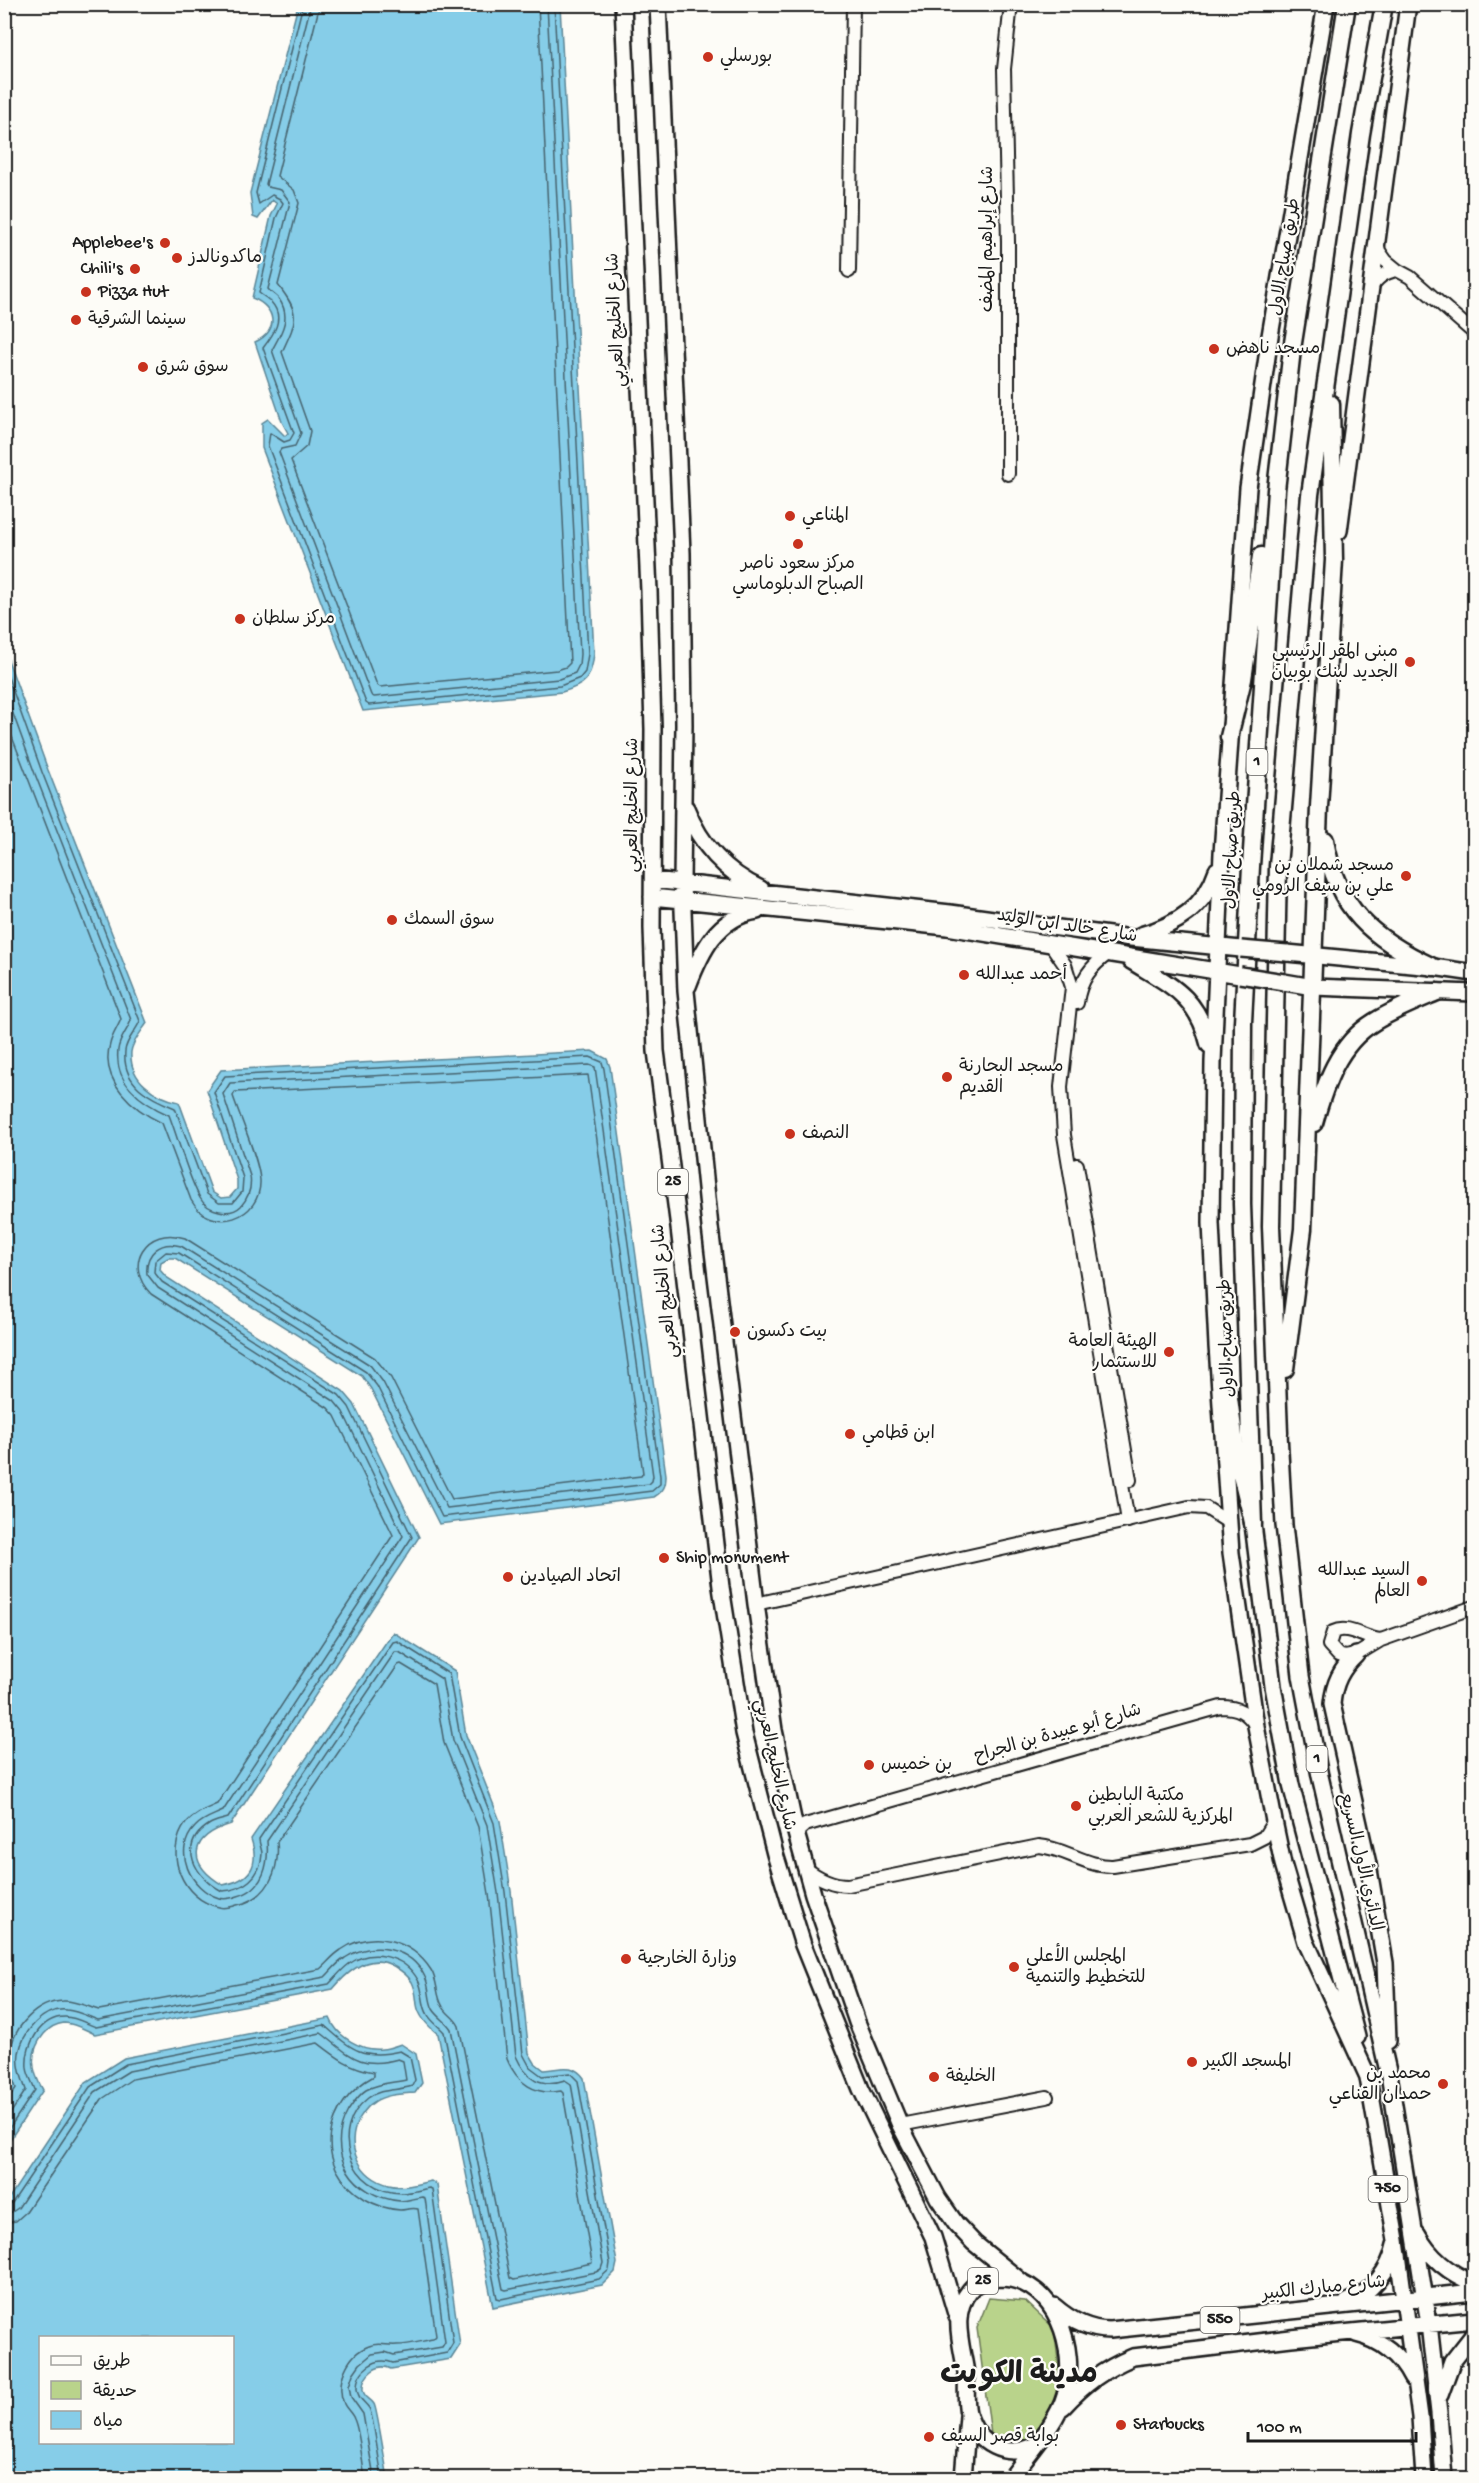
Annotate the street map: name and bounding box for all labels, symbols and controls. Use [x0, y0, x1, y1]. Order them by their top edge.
place label: بورسلي [720, 47, 772, 71]
marker: بورسلي [701, 50, 715, 64]
street label: شارع إبراهيم المضف [978, 166, 1000, 312]
street label: طريق صباح الاول [1266, 197, 1306, 317]
place label: Applebee's [72, 233, 154, 254]
marker: Applebee's [158, 236, 172, 250]
place label: ماكدونالدز [187, 248, 262, 269]
marker: ماكدونالدز [170, 251, 184, 265]
street label: شارع الخليج العربي [603, 252, 634, 388]
place label: Chili's [81, 259, 124, 280]
marker: Chili's [128, 262, 142, 276]
place label: Pizza Hut [97, 282, 170, 303]
marker: Pizza Hut [79, 285, 93, 299]
place label: سينما الشرقية [88, 310, 187, 331]
marker: سينما الشرقية [69, 313, 83, 327]
place label: مسجد ناهض [1226, 339, 1320, 360]
marker: مسجد ناهض [1207, 342, 1221, 356]
place label: سوق شرق [155, 357, 229, 378]
marker: سوق شرق [136, 360, 150, 374]
place label: المناعي [802, 506, 849, 530]
marker: المناعي [783, 509, 797, 523]
marker: مركز سعود ناصر الصباح الدبلوماسي [791, 537, 805, 551]
place label: مركز سعود ناصر الصباح الدبلوماسي [732, 554, 864, 599]
place label: مركز سلطان [252, 609, 335, 630]
marker: مركز سلطان [233, 612, 247, 626]
place label: مبنى المقر الرئيسي الجديد لبنك بوبيان [1271, 642, 1398, 684]
marker: مبنى المقر الرئيسي الجديد لبنك بوبيان [1403, 655, 1417, 669]
street label: شارع الخليج العربي [623, 738, 647, 872]
road number: 1 [1246, 749, 1268, 775]
street label: طريق صباح الاول [1219, 790, 1247, 910]
place label: مسجد شملان بن علي بن سيف الرومي [1252, 856, 1394, 901]
marker: مسجد شملان بن علي بن سيف الرومي [1399, 869, 1413, 883]
street label: شارع خالد ابن الوليد [995, 906, 1139, 948]
place label: سوق السمك [404, 910, 495, 931]
marker: سوق السمك [385, 913, 399, 927]
place label: أحمد عبدالله [976, 963, 1067, 986]
marker: أحمد عبدالله [957, 968, 971, 982]
place label: مسجد البحارنة القديم [959, 1057, 1064, 1100]
marker: مسجد البحارنة القديم [940, 1070, 954, 1084]
place label: النصف [802, 1124, 849, 1145]
marker: النصف [783, 1127, 797, 1141]
road number: 25 [658, 1169, 688, 1195]
street label: شارع الخليج العربي [649, 1223, 686, 1359]
street label: طريق صباح الاول [1215, 1278, 1241, 1398]
place label: بيت دكسون [747, 1322, 827, 1343]
marker: بيت دكسون [728, 1325, 742, 1339]
place label: الهيئة العامة للاستثمار [1069, 1332, 1157, 1374]
marker: الهيئة العامة للاستثمار [1162, 1345, 1176, 1359]
place label: ابن قطامي [862, 1424, 935, 1448]
marker: ابن قطامي [843, 1427, 857, 1441]
place label: Ship monument [676, 1548, 790, 1569]
marker: Ship monument [657, 1551, 671, 1565]
place label: السيد عبدالله العالم [1318, 1561, 1410, 1604]
place label: اتحاد الصيادين [520, 1567, 621, 1588]
marker: اتحاد الصيادين [501, 1570, 515, 1584]
marker: السيد عبدالله العالم [1415, 1574, 1429, 1588]
street label: شارع الخليج العربي [746, 1697, 799, 1834]
street label: شارع أبو عبيدة بن الجراح [971, 1698, 1144, 1768]
road number: 1 [1306, 1746, 1328, 1772]
place label: بن خميس [881, 1755, 952, 1776]
marker: بن خميس [862, 1758, 876, 1772]
place label: مكتبة البابطين المركزية للشعر العربي [1088, 1786, 1233, 1831]
street label: الدائري الأول السريع [1334, 1790, 1390, 1933]
marker: مكتبة البابطين المركزية للشعر العربي [1069, 1799, 1083, 1813]
place label: المجلس الأعلى للتخطيط والتنمية [1026, 1943, 1145, 1989]
place label: وزارة الخارجية [638, 1949, 737, 1970]
marker: وزارة الخارجية [619, 1952, 633, 1966]
marker: المجلس الأعلى للتخطيط والتنمية [1007, 1960, 1021, 1974]
place label: المسجد الكبير [1202, 2052, 1292, 2073]
marker: المسجد الكبير [1185, 2055, 1199, 2069]
place label: محمد بن حمدان القناعي [1329, 2064, 1431, 2109]
place label: الخليفة [946, 2067, 996, 2088]
marker: الخليفة [927, 2070, 941, 2084]
marker: محمد بن حمدان القناعي [1436, 2077, 1450, 2091]
road number: 750 [1368, 2176, 1408, 2202]
road number: 25 [968, 2268, 998, 2294]
street label: شارع مبارك الكبير [1259, 2272, 1387, 2306]
road number: 550 [1200, 2307, 1240, 2333]
legend [39, 2336, 234, 2444]
text: طريق [93, 2352, 131, 2373]
district label: مدينة الكويت [940, 2357, 1098, 2394]
text: حديقة [93, 2382, 137, 2403]
scale bar [1248, 2405, 1416, 2443]
text: مياه [93, 2412, 123, 2433]
place label: Starbucks [1133, 2415, 1205, 2436]
marker: Starbucks [1114, 2418, 1128, 2432]
text: 100 m [1256, 2418, 1302, 2439]
place label: بوابة قصر السيف [941, 2427, 1059, 2448]
marker: بوابة قصر السيف [922, 2430, 936, 2444]

